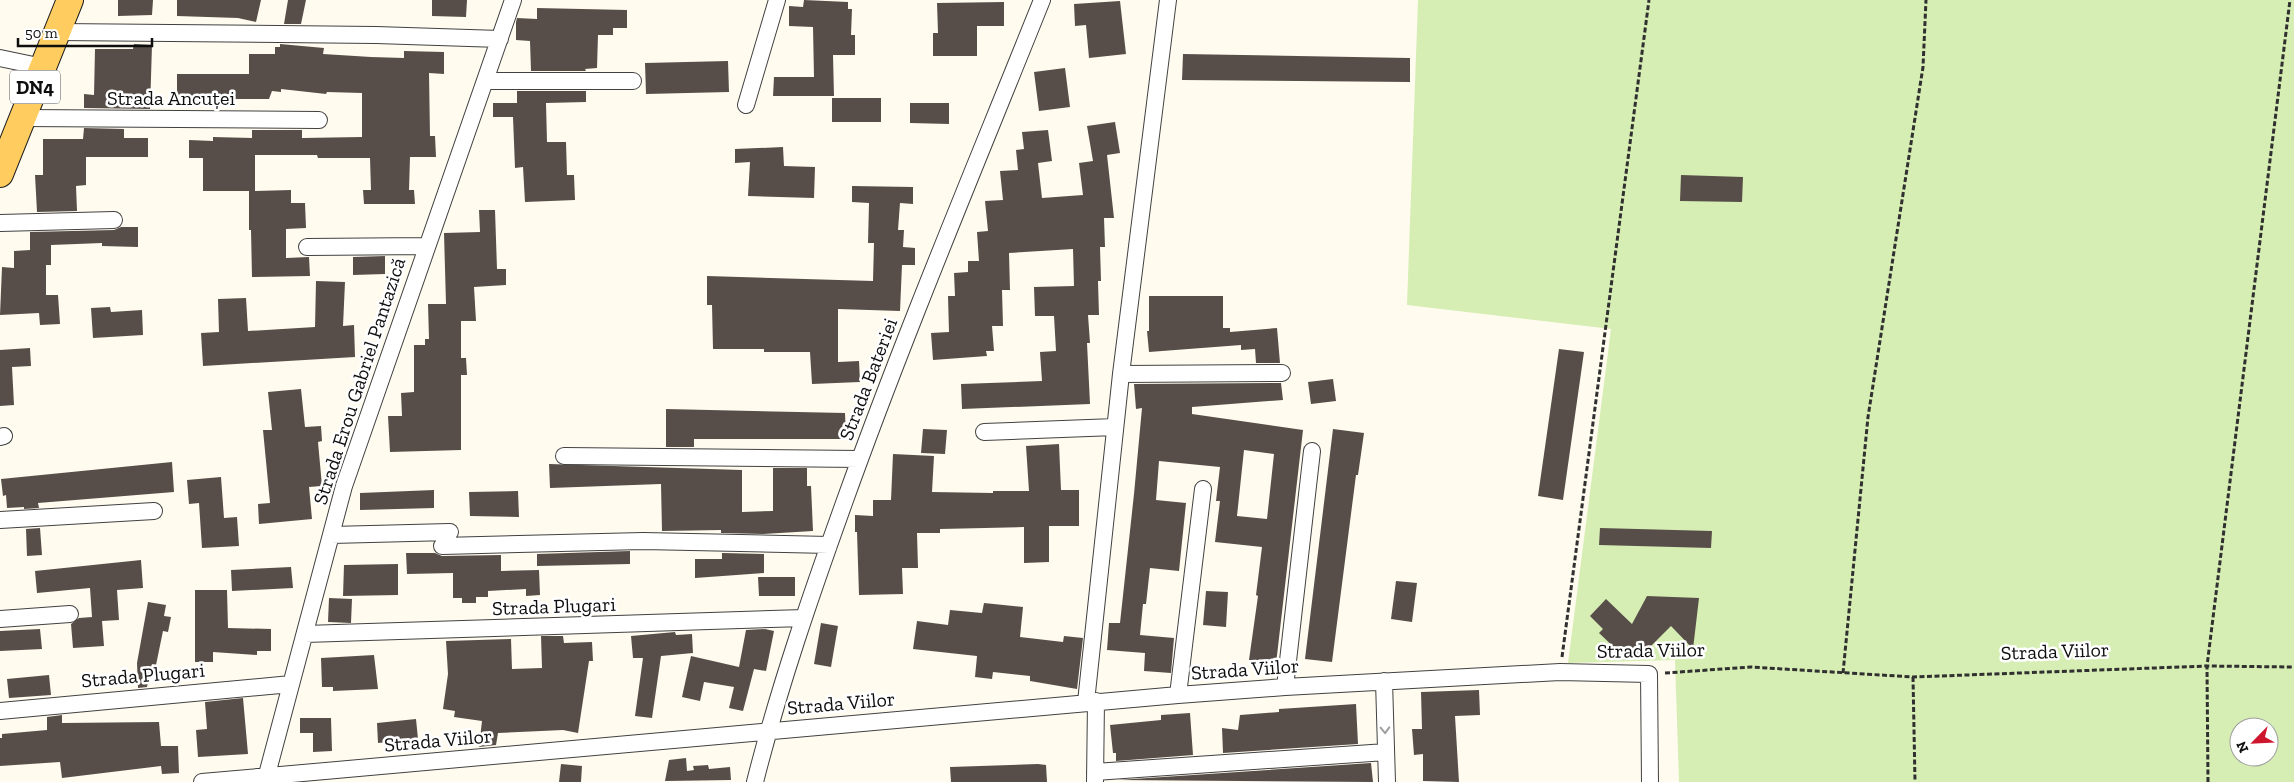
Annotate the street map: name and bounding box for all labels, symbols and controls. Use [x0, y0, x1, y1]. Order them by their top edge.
scale bar [18, 15, 151, 47]
text: 50 m [25, 24, 58, 42]
road number: DN4 [10, 70, 60, 104]
street label: Strada Ancuței [107, 86, 235, 110]
street label: Strada Erou Gabriel Pantazică [308, 254, 410, 508]
street label: Strada Bateriei [834, 314, 902, 443]
street label: Strada Plugari [492, 592, 617, 620]
street label: Strada Viilor [1597, 637, 1705, 663]
street label: Strada Viilor [2000, 637, 2110, 665]
street label: Strada Viilor [1190, 653, 1300, 685]
street label: Strada Plugari [80, 658, 206, 692]
street label: Strada Viilor [786, 686, 896, 720]
north arrow [2229, 717, 2279, 767]
street label: Strada Viilor [383, 723, 493, 757]
one-way arrow [1380, 726, 1390, 734]
text: N [2233, 738, 2253, 755]

